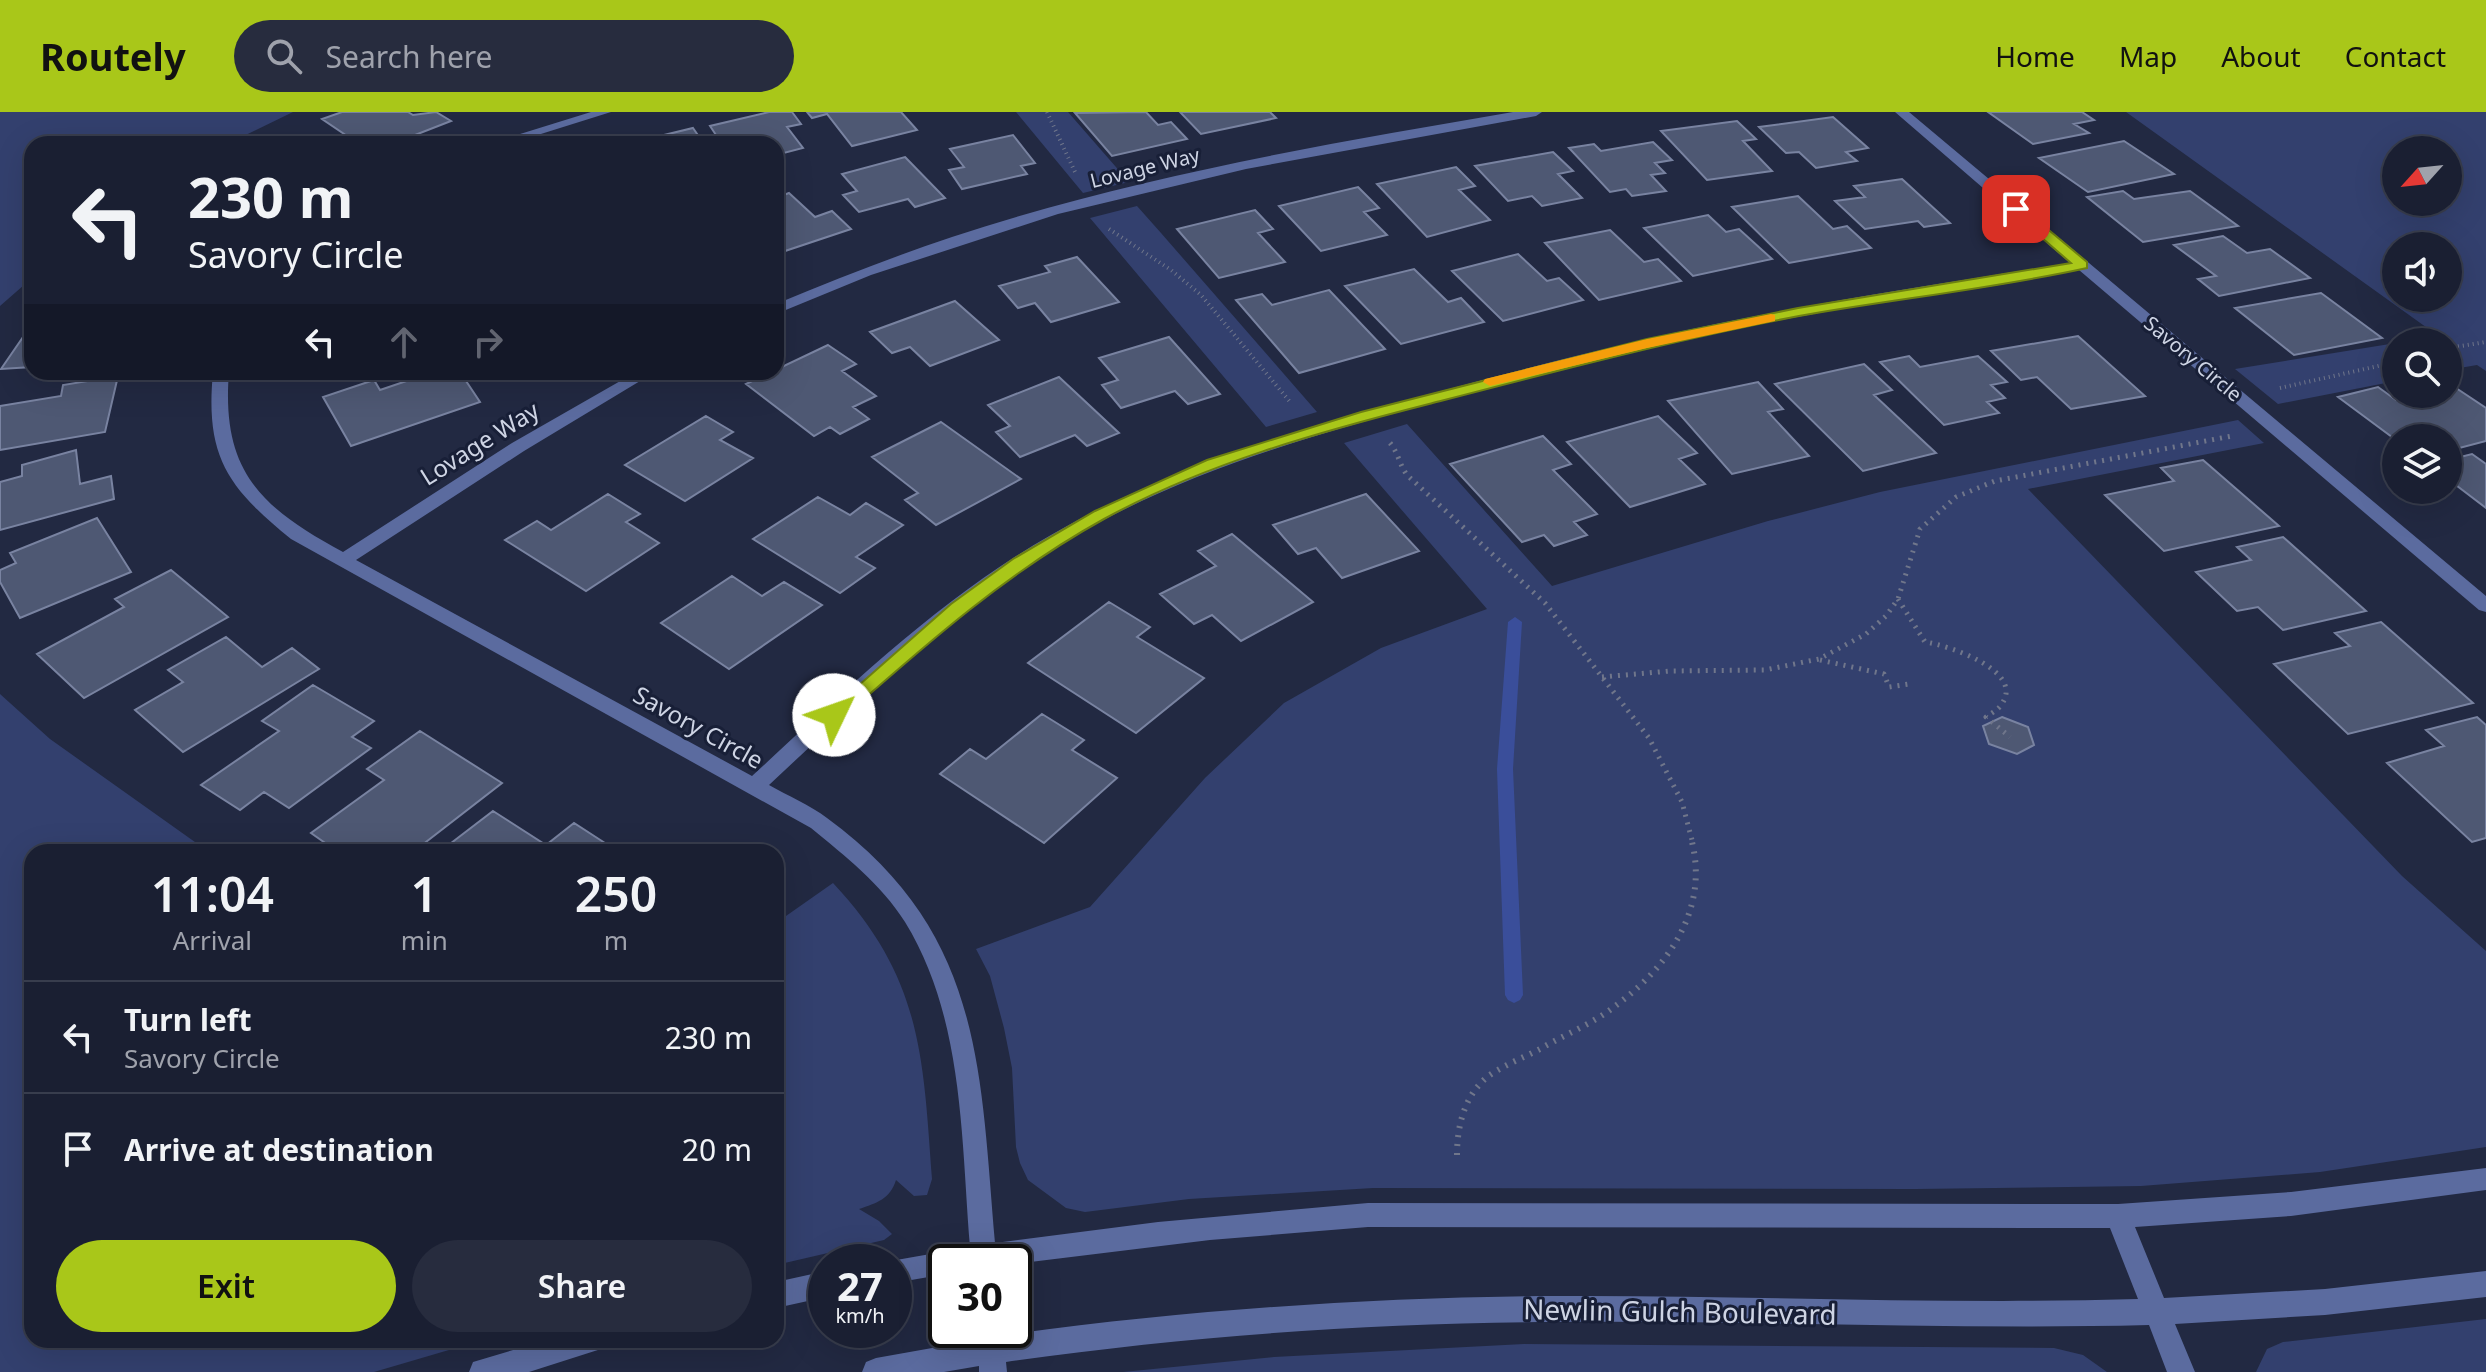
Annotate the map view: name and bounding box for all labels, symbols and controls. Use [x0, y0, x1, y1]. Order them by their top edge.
search box [234, 20, 794, 92]
text: Routely [40, 30, 186, 82]
icon: search [262, 34, 306, 78]
text: Search here [326, 36, 493, 77]
text: Home [1995, 37, 2075, 75]
text: Map [2119, 37, 2177, 75]
text: About [2221, 37, 2301, 75]
text: Contact [2345, 37, 2446, 75]
north arrow [2382, 136, 2462, 216]
map controls [2382, 136, 2462, 504]
street label: Lovage Way [1087, 141, 1203, 194]
text: 230 m [188, 158, 353, 234]
icon: left [56, 168, 160, 272]
pin [1982, 175, 2050, 243]
icon: arrive [1994, 187, 2038, 231]
text: Savory Circle [188, 230, 404, 279]
button: sound [2382, 232, 2462, 312]
street label: Savory Circle [2139, 310, 2248, 407]
icon: left [298, 320, 342, 364]
icon: ahead [382, 320, 426, 364]
icon: right [466, 320, 510, 364]
button: search [2382, 328, 2462, 408]
street label: Lovage Way [413, 393, 546, 492]
button: layers [2382, 424, 2462, 504]
position arrow [792, 673, 876, 757]
street label: Savory Circle [628, 677, 770, 776]
text: 11:04 [151, 861, 274, 926]
text: 1 [411, 861, 438, 926]
text: 250 [575, 861, 657, 926]
text: Arrival [173, 922, 252, 958]
text: min [401, 922, 448, 958]
text: m [604, 922, 628, 958]
text: Turn left [124, 999, 252, 1040]
icon: left [56, 1015, 100, 1059]
text: 230 m [665, 1017, 752, 1058]
text: Savory Circle [124, 1040, 280, 1076]
icon: arrive [56, 1127, 100, 1171]
text: Arrive at destination [124, 1129, 434, 1170]
text: 20 m [682, 1129, 752, 1170]
button: Exit [56, 1240, 396, 1332]
button: Share [412, 1240, 752, 1332]
speed limit sign: 30 [928, 1244, 1032, 1348]
text: 27 [837, 1258, 883, 1313]
street label: Newlin Gulch Boulevard [1523, 1289, 1837, 1333]
text: km/h [835, 1302, 885, 1329]

